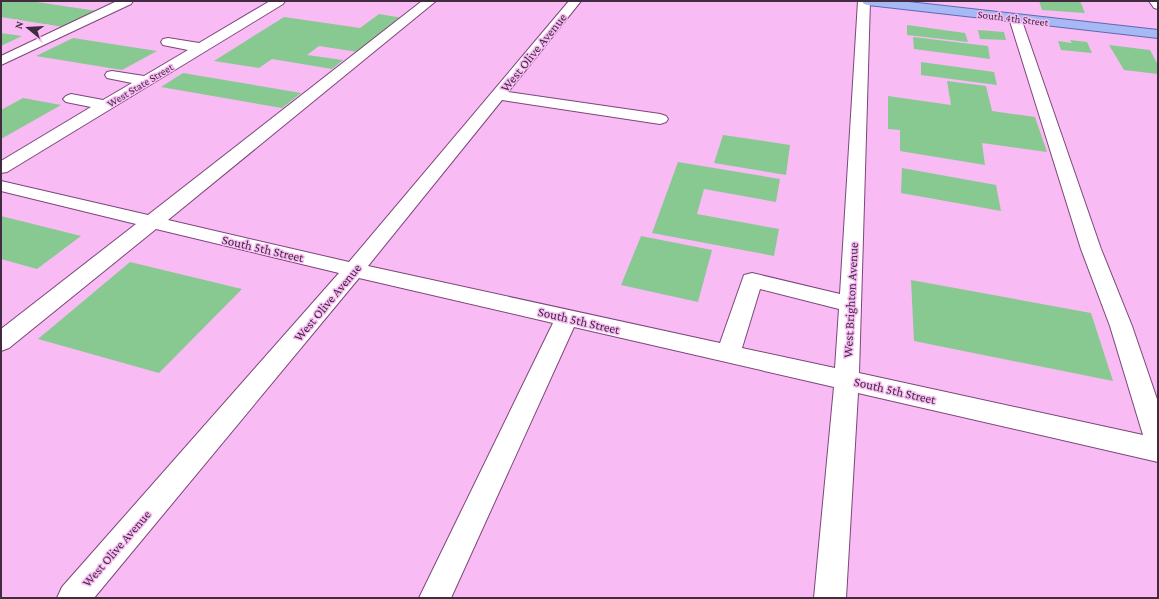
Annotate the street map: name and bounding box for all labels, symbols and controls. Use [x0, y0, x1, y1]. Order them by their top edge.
north arrow [8, 8, 48, 48]
street label: South 4th Street [977, 8, 1049, 28]
street label: West Olive Avenue [497, 10, 570, 95]
text: N [12, 19, 26, 30]
street label: West State Street [105, 60, 175, 109]
street label: South 5th Street [221, 232, 306, 265]
street label: West Brighton Avenue [840, 242, 861, 358]
street label: West Olive Avenue [291, 260, 364, 344]
street label: South 5th Street [537, 304, 622, 337]
street label: South 5th Street [853, 374, 938, 407]
street label: West Olive Avenue [79, 507, 154, 590]

